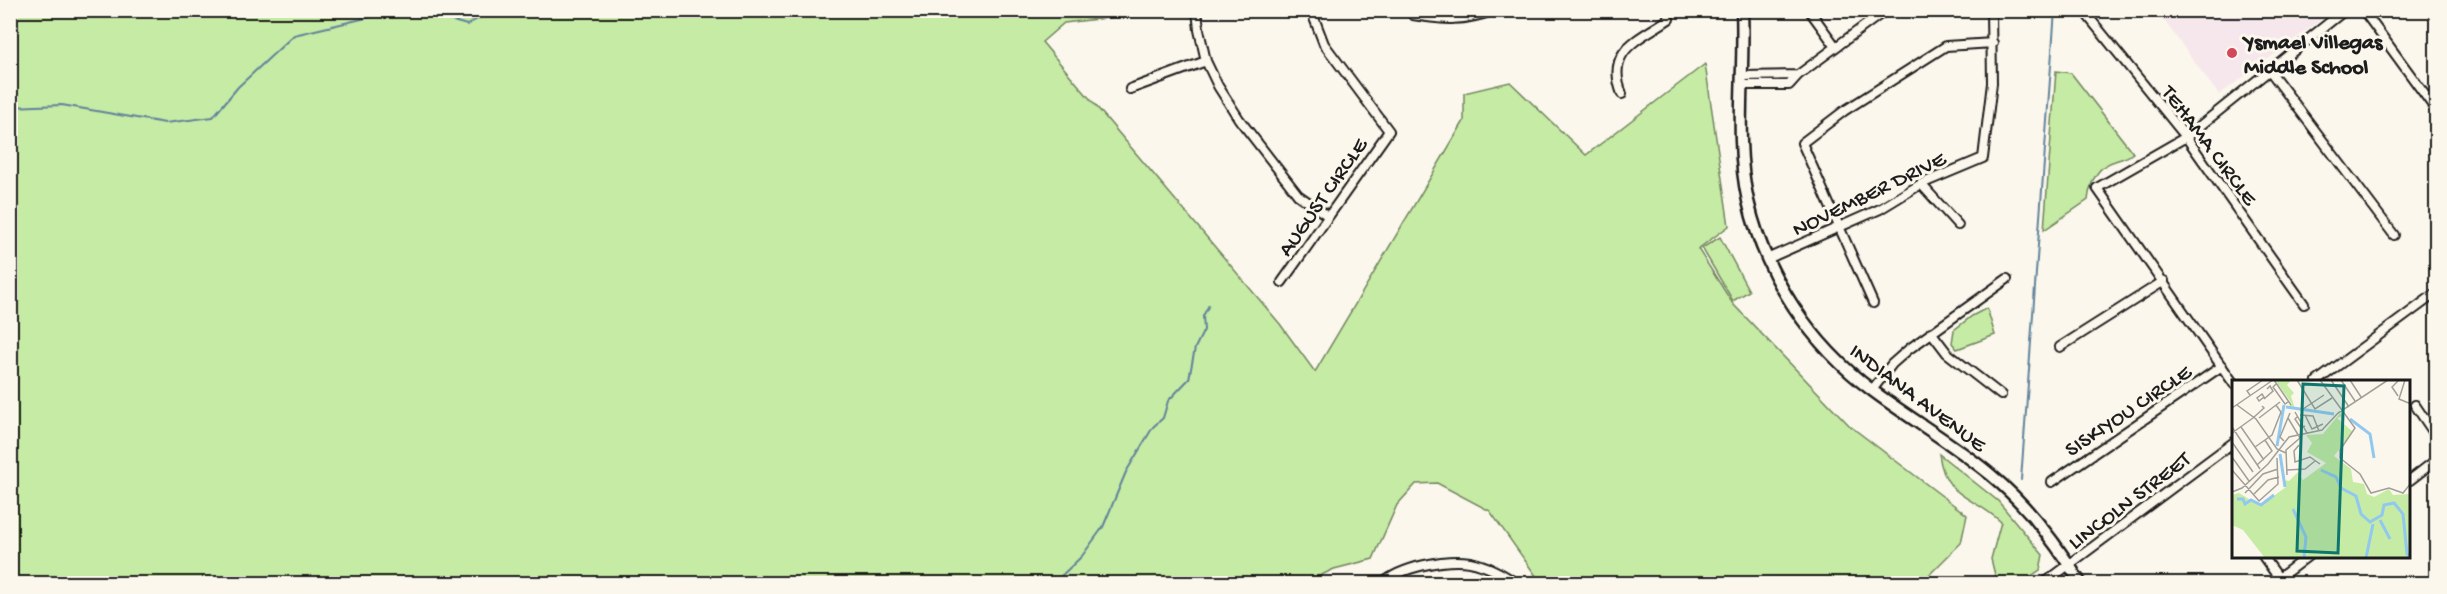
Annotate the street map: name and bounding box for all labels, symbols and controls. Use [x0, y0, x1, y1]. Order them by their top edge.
place label: Ysmael Villegas Middle School [2241, 31, 2384, 82]
marker: Ysmael Villegas Middle School [2225, 46, 2239, 60]
street label: TEHAMA CIRCLE [2153, 80, 2262, 213]
street label: AUGUST CIRCLE [1274, 133, 1375, 263]
street label: NOVEMBER DRIVE [1789, 147, 1952, 244]
street label: INDIANA AVENUE [1843, 339, 1991, 460]
street label: SISKIYOU CIRCLE [2061, 360, 2198, 464]
inset map [2232, 380, 2411, 558]
street label: LINCOLN STREET [2064, 447, 2198, 557]

